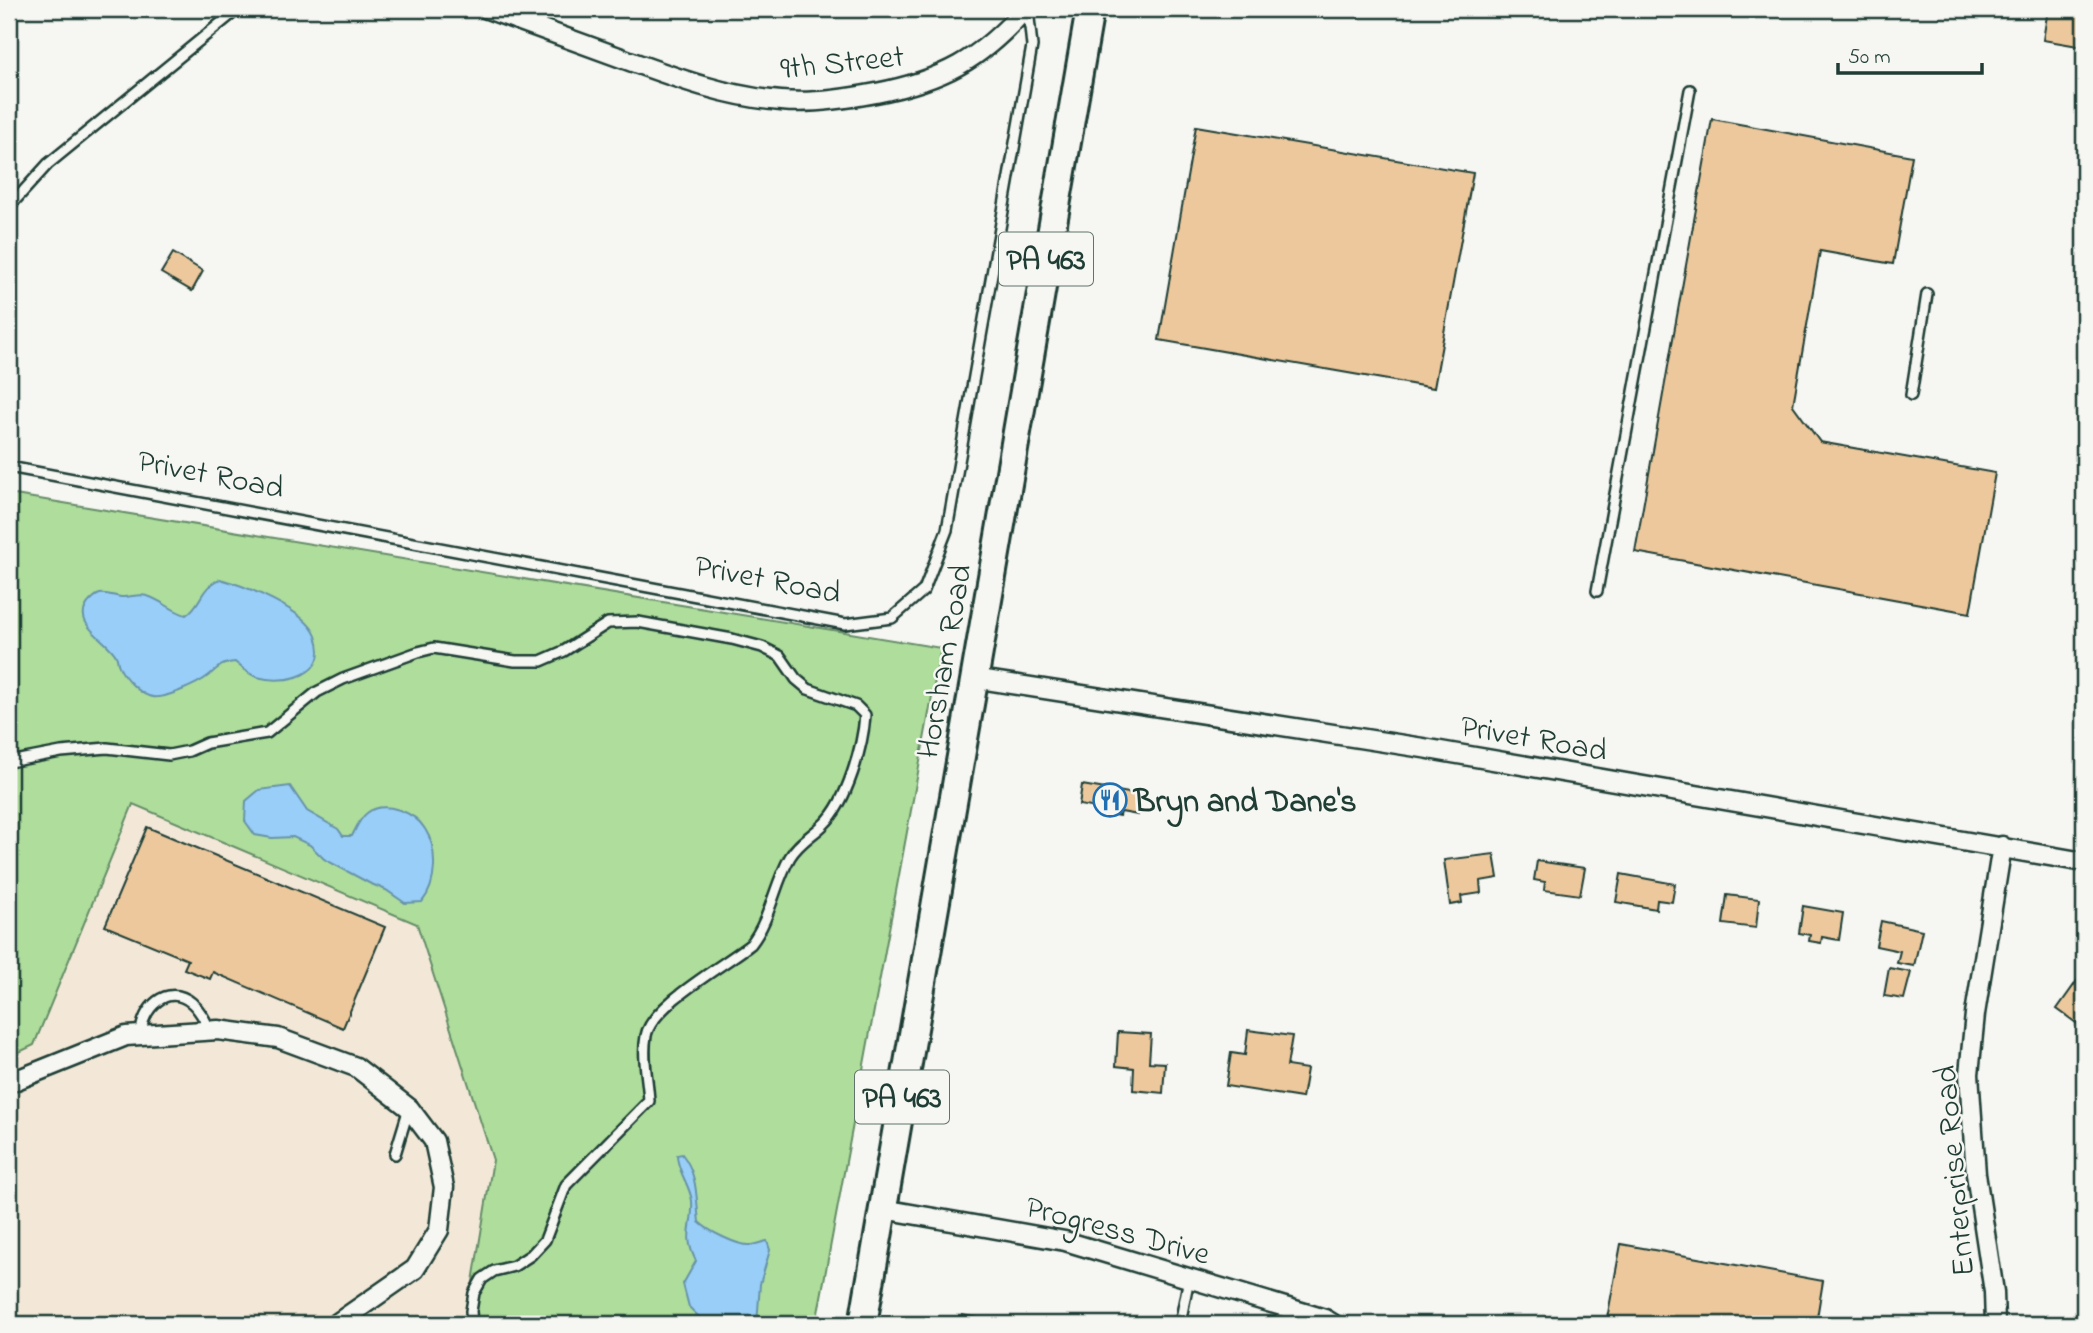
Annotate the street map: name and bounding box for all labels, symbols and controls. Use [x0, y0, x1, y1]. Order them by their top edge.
scale bar [1838, 32, 1981, 76]
street label: 9th Street [778, 35, 907, 94]
text: 50 m [1848, 43, 1891, 73]
road number: PA 463 [999, 232, 1093, 286]
street label: Privet Road [133, 439, 288, 514]
street label: Privet Road [690, 544, 845, 619]
street label: Horsham Road [906, 561, 987, 762]
street label: Privet Road [1456, 704, 1611, 776]
place label: Bryn and Dane's [1132, 780, 1357, 828]
restaurant icon: Bryn and Dane's [1091, 781, 1129, 819]
street label: Enterprise Road [1924, 1063, 1989, 1278]
road number: PA 463 [855, 1070, 949, 1124]
street label: Progress Drive [1020, 1185, 1215, 1280]

